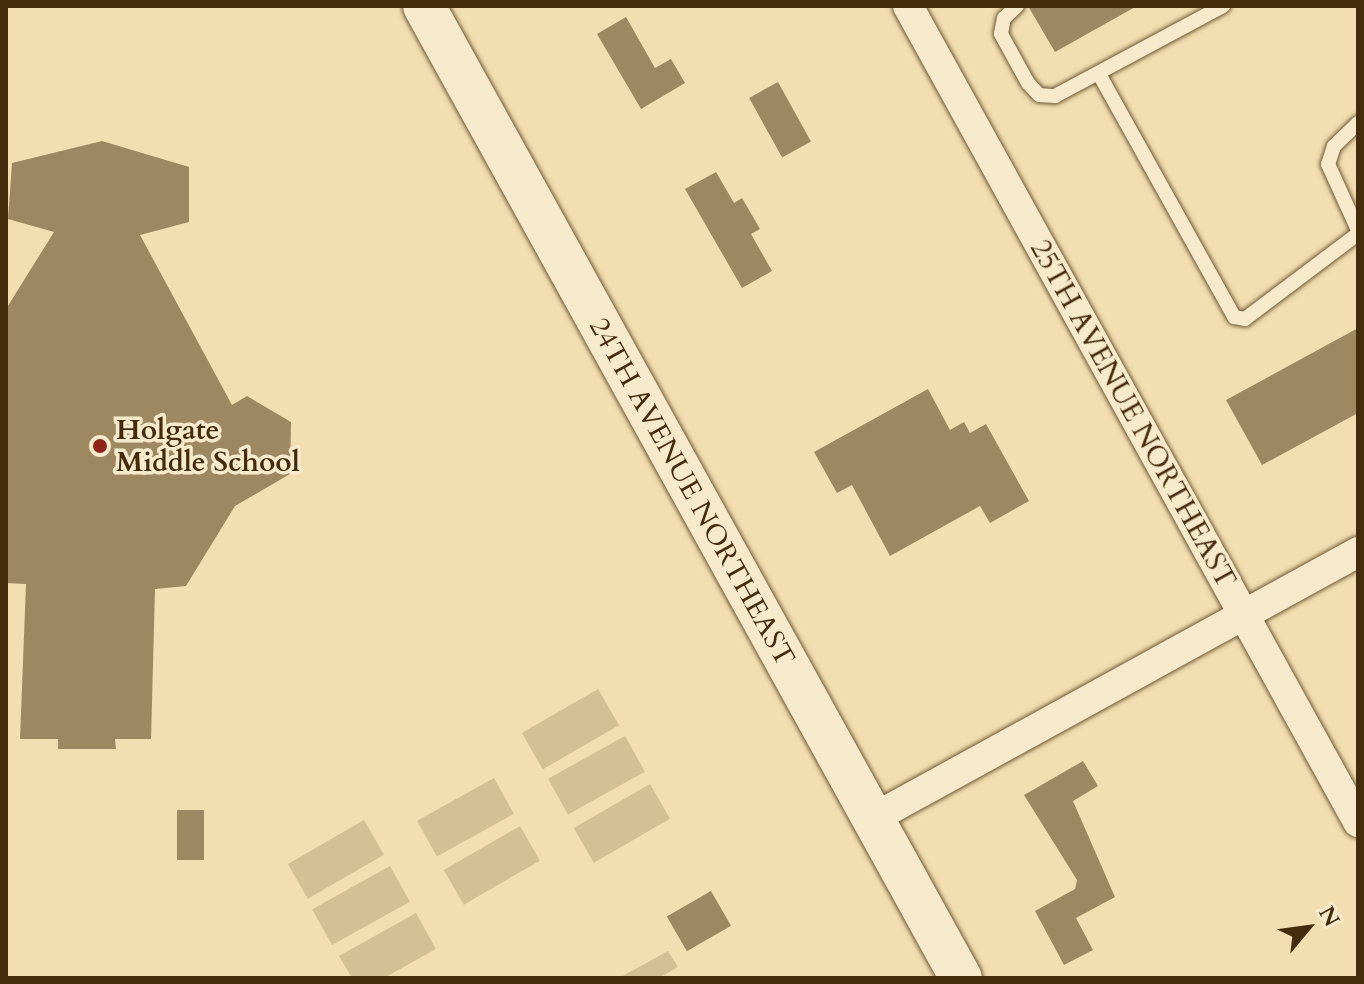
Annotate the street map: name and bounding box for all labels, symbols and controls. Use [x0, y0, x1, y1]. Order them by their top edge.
street label: 25TH AVENUE NORTHEAST [1023, 234, 1243, 594]
street label: 24TH AVENUE NORTHEAST [582, 312, 802, 672]
place label: Holgate Middle School [116, 413, 300, 479]
marker: Holgate Middle School [91, 437, 109, 455]
north arrow [1268, 888, 1348, 968]
text: N [1311, 901, 1347, 932]

